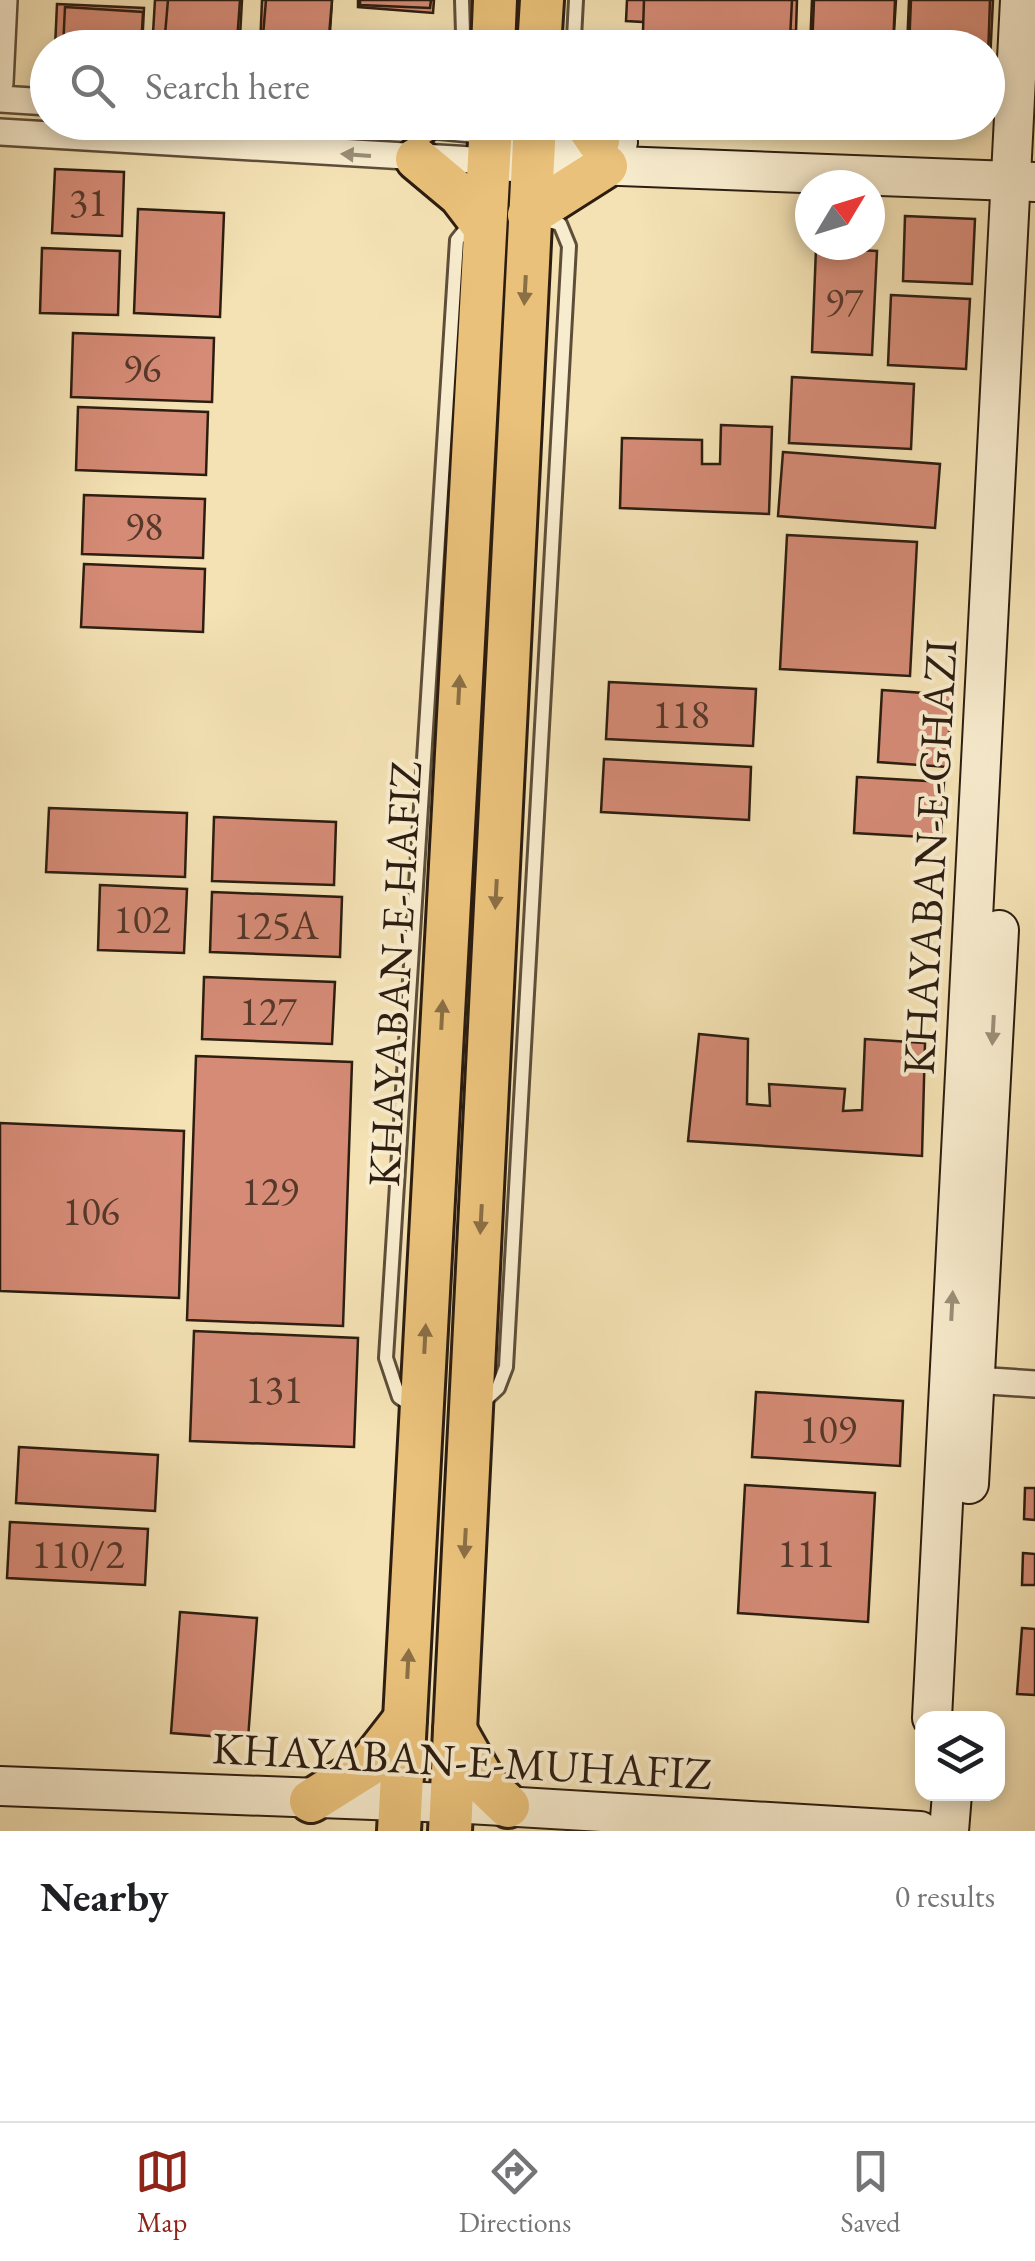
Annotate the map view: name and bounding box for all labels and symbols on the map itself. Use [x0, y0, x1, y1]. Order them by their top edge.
one-way arrow [340, 147, 372, 163]
north arrow [795, 170, 885, 260]
house number: 31 [69, 176, 107, 228]
one-way arrow [517, 274, 533, 306]
house number: 97 [825, 276, 864, 328]
house number: 96 [123, 342, 161, 394]
house number: 98 [125, 500, 163, 552]
street label: KHAYABAN-E-GHAZI [889, 638, 969, 1076]
one-way arrow [451, 674, 467, 706]
house number: 118 [652, 688, 710, 740]
street label: KHAYABAN-E-HAFIZ [354, 760, 434, 1188]
one-way arrow [488, 879, 504, 911]
house number: 102 [113, 893, 171, 945]
house number: 125A [233, 899, 319, 951]
house number: 127 [239, 985, 298, 1037]
one-way arrow [434, 998, 450, 1030]
one-way arrow [985, 1014, 1001, 1046]
house number: 129 [241, 1165, 299, 1217]
house number: 106 [62, 1185, 120, 1237]
one-way arrow [473, 1203, 489, 1235]
one-way arrow [944, 1290, 960, 1322]
one-way arrow [417, 1323, 433, 1355]
house number: 131 [245, 1363, 303, 1415]
house number: 109 [799, 1403, 857, 1455]
house number: 111 [777, 1527, 835, 1579]
house number: 110/2 [32, 1528, 124, 1580]
one-way arrow [457, 1528, 473, 1560]
one-way arrow [400, 1647, 416, 1679]
street label: KHAYABAN-E-MUHAFIZ [211, 1718, 713, 1802]

